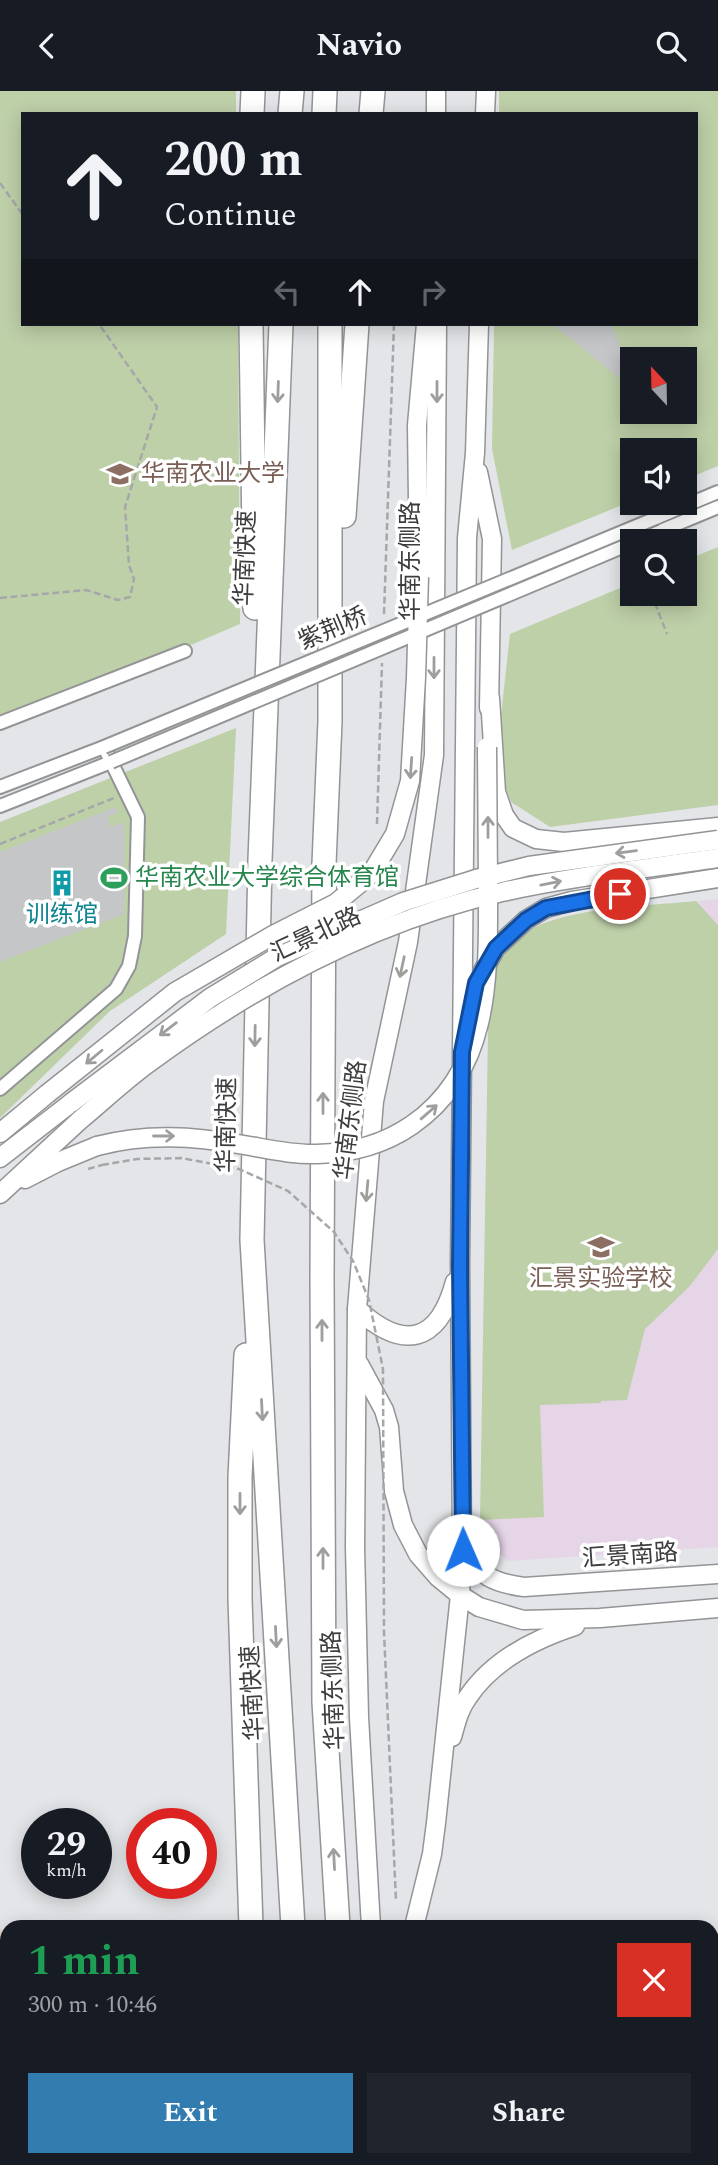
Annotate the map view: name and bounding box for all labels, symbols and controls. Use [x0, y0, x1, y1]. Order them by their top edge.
text: Navio [316, 21, 402, 70]
icon: back [28, 27, 66, 65]
icon: search [652, 27, 690, 65]
text: 200 m [164, 123, 303, 198]
icon: ahead [49, 140, 140, 231]
text: Continue [164, 191, 297, 240]
icon: left [268, 273, 306, 311]
icon: ahead [341, 273, 379, 311]
icon: right [414, 273, 452, 311]
north arrow [620, 347, 696, 423]
map controls [620, 347, 697, 606]
one-way arrow [272, 380, 285, 403]
one-way arrow [430, 380, 443, 403]
button: sound [620, 438, 697, 515]
place label: 华南农业大学 [141, 456, 285, 492]
school or university icon: 华南农业大学 [105, 459, 135, 489]
street label: 华南东侧路 [393, 501, 429, 621]
street label: 华南快速 [226, 509, 266, 607]
button: search [620, 529, 697, 606]
street label: 紫荆桥 [293, 598, 373, 660]
one-way arrow [428, 657, 441, 680]
one-way arrow [404, 756, 417, 779]
one-way arrow [481, 816, 494, 839]
one-way arrow [615, 845, 638, 858]
place label: 华南农业大学综合体育馆 [135, 860, 399, 896]
sports icon: 华南农业大学综合体育馆 [99, 863, 129, 893]
pin [590, 864, 650, 924]
building icon: 训练馆 [47, 868, 77, 898]
icon: arrive [601, 875, 639, 913]
one-way arrow [539, 876, 562, 889]
place label: 训练馆 [26, 897, 98, 933]
street label: 汇景北路 [265, 898, 367, 972]
one-way arrow [395, 955, 409, 978]
one-way arrow [159, 1021, 178, 1036]
one-way arrow [248, 1024, 262, 1047]
one-way arrow [85, 1049, 103, 1064]
street label: 华南东侧路 [326, 1058, 376, 1182]
street label: 华南快速 [208, 1077, 246, 1173]
one-way arrow [316, 1092, 330, 1115]
one-way arrow [419, 1104, 437, 1120]
one-way arrow [152, 1130, 175, 1143]
one-way arrow [360, 1180, 373, 1202]
school or university icon: 汇景实验学校 [586, 1232, 616, 1262]
place label: 汇景实验学校 [529, 1261, 673, 1297]
one-way arrow [315, 1319, 329, 1342]
one-way arrow [256, 1398, 269, 1421]
one-way arrow [233, 1492, 247, 1515]
position arrow [426, 1513, 500, 1587]
street label: 汇景南路 [581, 1535, 679, 1577]
one-way arrow [316, 1547, 330, 1570]
one-way arrow [270, 1625, 283, 1648]
street label: 华南东侧路 [314, 1629, 354, 1751]
street label: 华南快速 [233, 1644, 273, 1742]
speed limit sign: 40 [126, 1808, 217, 1899]
text: 29 [47, 1818, 86, 1871]
one-way arrow [327, 1847, 340, 1870]
text: km/h [46, 1857, 87, 1884]
text: 1 min [28, 1930, 140, 1993]
button: close [617, 1943, 691, 2017]
text: 300 m · 10:46 [28, 1988, 157, 2023]
button: Exit [28, 2073, 353, 2153]
button: Share [367, 2073, 691, 2153]

